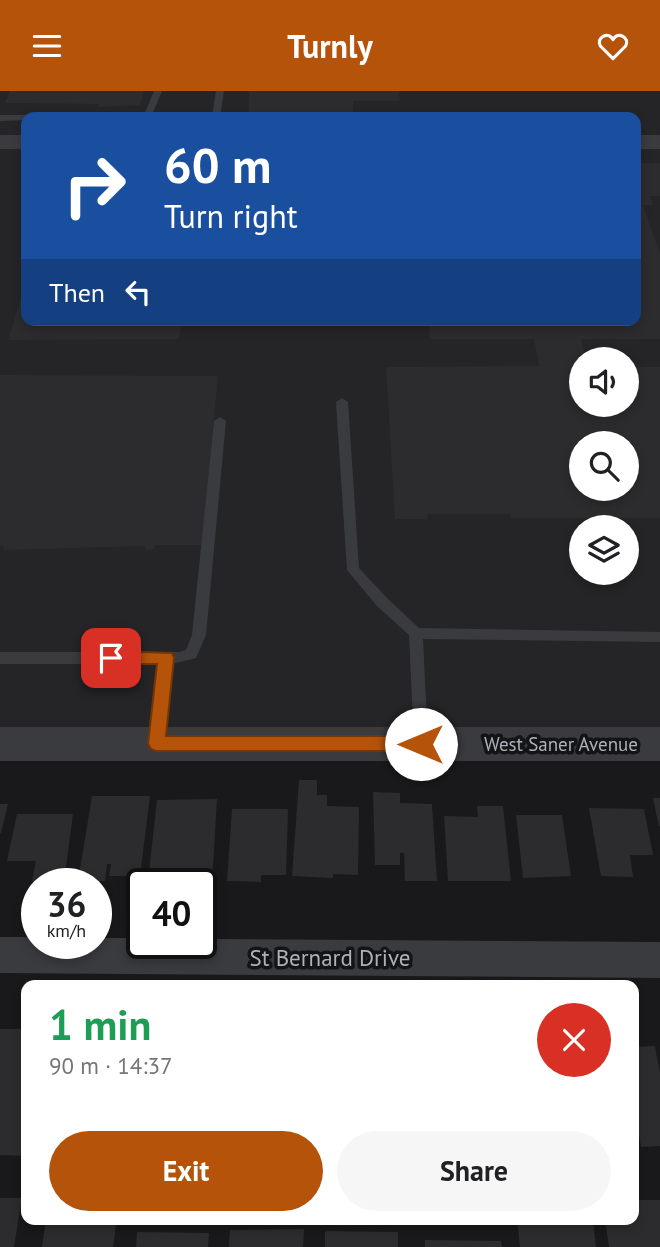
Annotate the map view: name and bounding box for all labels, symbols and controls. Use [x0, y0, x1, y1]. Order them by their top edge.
text: Turnly [287, 25, 373, 67]
icon: menu [28, 27, 66, 65]
icon: heart [594, 27, 632, 65]
text: 60 m [164, 133, 271, 197]
icon: right [49, 140, 140, 231]
text: Turn right [164, 195, 298, 237]
icon: left [119, 273, 157, 311]
text: Then [49, 276, 105, 309]
map controls [569, 347, 639, 585]
button: sound [569, 347, 639, 417]
button: search [569, 431, 639, 501]
button: layers [569, 515, 639, 585]
pin [81, 628, 141, 688]
icon: arrive [92, 639, 130, 677]
position arrow [384, 707, 458, 781]
street label: West Saner Avenue [484, 732, 638, 756]
speed limit sign: 40 [126, 868, 217, 959]
text: 36 [47, 881, 86, 927]
text: km/h [47, 919, 86, 942]
street label: St Bernard Drive [250, 943, 410, 972]
text: 1 min [49, 997, 151, 1052]
button: close [537, 1003, 611, 1077]
text: 90 m · 14:37 [49, 1051, 173, 1080]
button: Exit [49, 1131, 323, 1211]
button: Share [337, 1131, 611, 1211]

